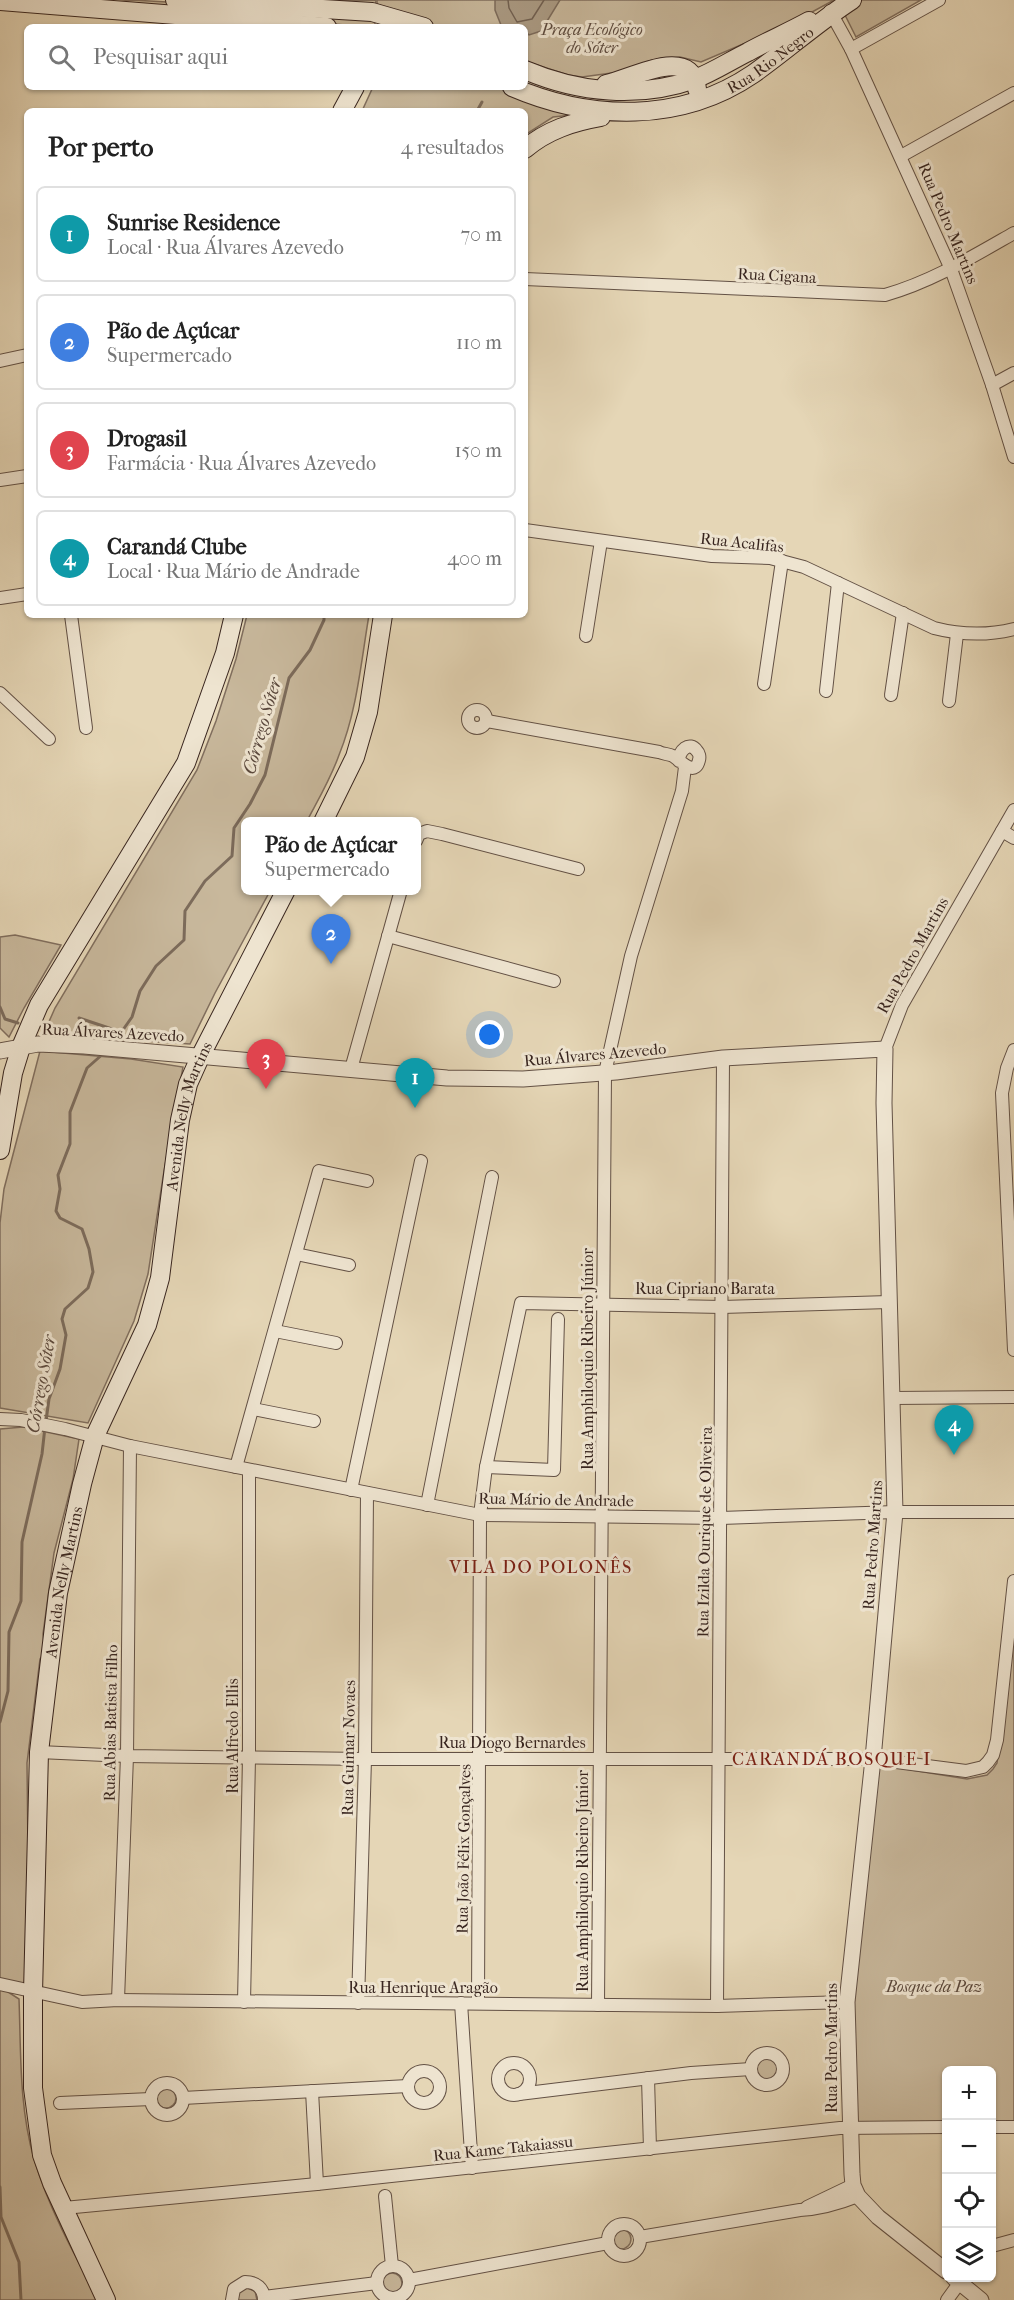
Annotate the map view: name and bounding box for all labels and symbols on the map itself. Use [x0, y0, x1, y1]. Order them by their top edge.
park label: Praça Ecológico do Sóter [540, 20, 643, 57]
street label: Rua Rio Negro [724, 22, 817, 98]
street label: Rua Pedro Martins [914, 160, 983, 287]
street label: Rua Cigana [737, 264, 818, 287]
street label: Rua Acalifas [699, 529, 785, 556]
water label: Córrego Sóter [239, 674, 287, 777]
street label: Rua Pedro Martins [873, 894, 952, 1017]
pin: 2 [312, 914, 350, 964]
street label: Rua Álvares Azevedo [41, 1018, 185, 1046]
your location [475, 1020, 504, 1049]
street label: Avenida Nelly Martins [162, 1038, 216, 1193]
street label: Rua Álvares Azevedo [523, 1038, 667, 1070]
pin: 3 [246, 1040, 286, 1089]
pin: 1 [396, 1058, 434, 1108]
street label: Rua Amphiloquio Ribeiro Júnior [578, 1248, 597, 1470]
street label: Rua Cipriano Barata [635, 1279, 776, 1298]
water label: Córrego Sóter [23, 1332, 61, 1435]
pin: 4 [934, 1406, 974, 1455]
street label: Rua Izilda Ourique de Oliveira [693, 1426, 716, 1638]
street label: Rua Pedro Martins [858, 1479, 887, 1611]
street label: Rua Mário de Andrade [478, 1489, 634, 1510]
street label: Avenida Nelly Martins [41, 1504, 87, 1660]
district label: VILA DO POLONÊS [448, 1556, 633, 1578]
street label: Rua Abias Batista Filho [100, 1644, 121, 1802]
street label: Rua Alfredo Ellis [223, 1678, 242, 1794]
street label: Rua Guimar Novaes [338, 1680, 359, 1816]
street label: Rua Diogo Bernardes [438, 1733, 586, 1752]
district label: CARANDÁ BOSQUE I [732, 1748, 932, 1770]
street label: Rua João Félix Gonçalves [453, 1764, 474, 1934]
street label: Rua Amphiloquio Ribeiro Júnior [573, 1770, 592, 1992]
park label: Bosque da Paz [885, 1977, 982, 1996]
street label: Rua Henrique Aragão [348, 1978, 498, 1997]
street label: Rua Pedro Martins [822, 1983, 841, 2113]
street label: Rua Kame Takaiassu [432, 2132, 574, 2165]

